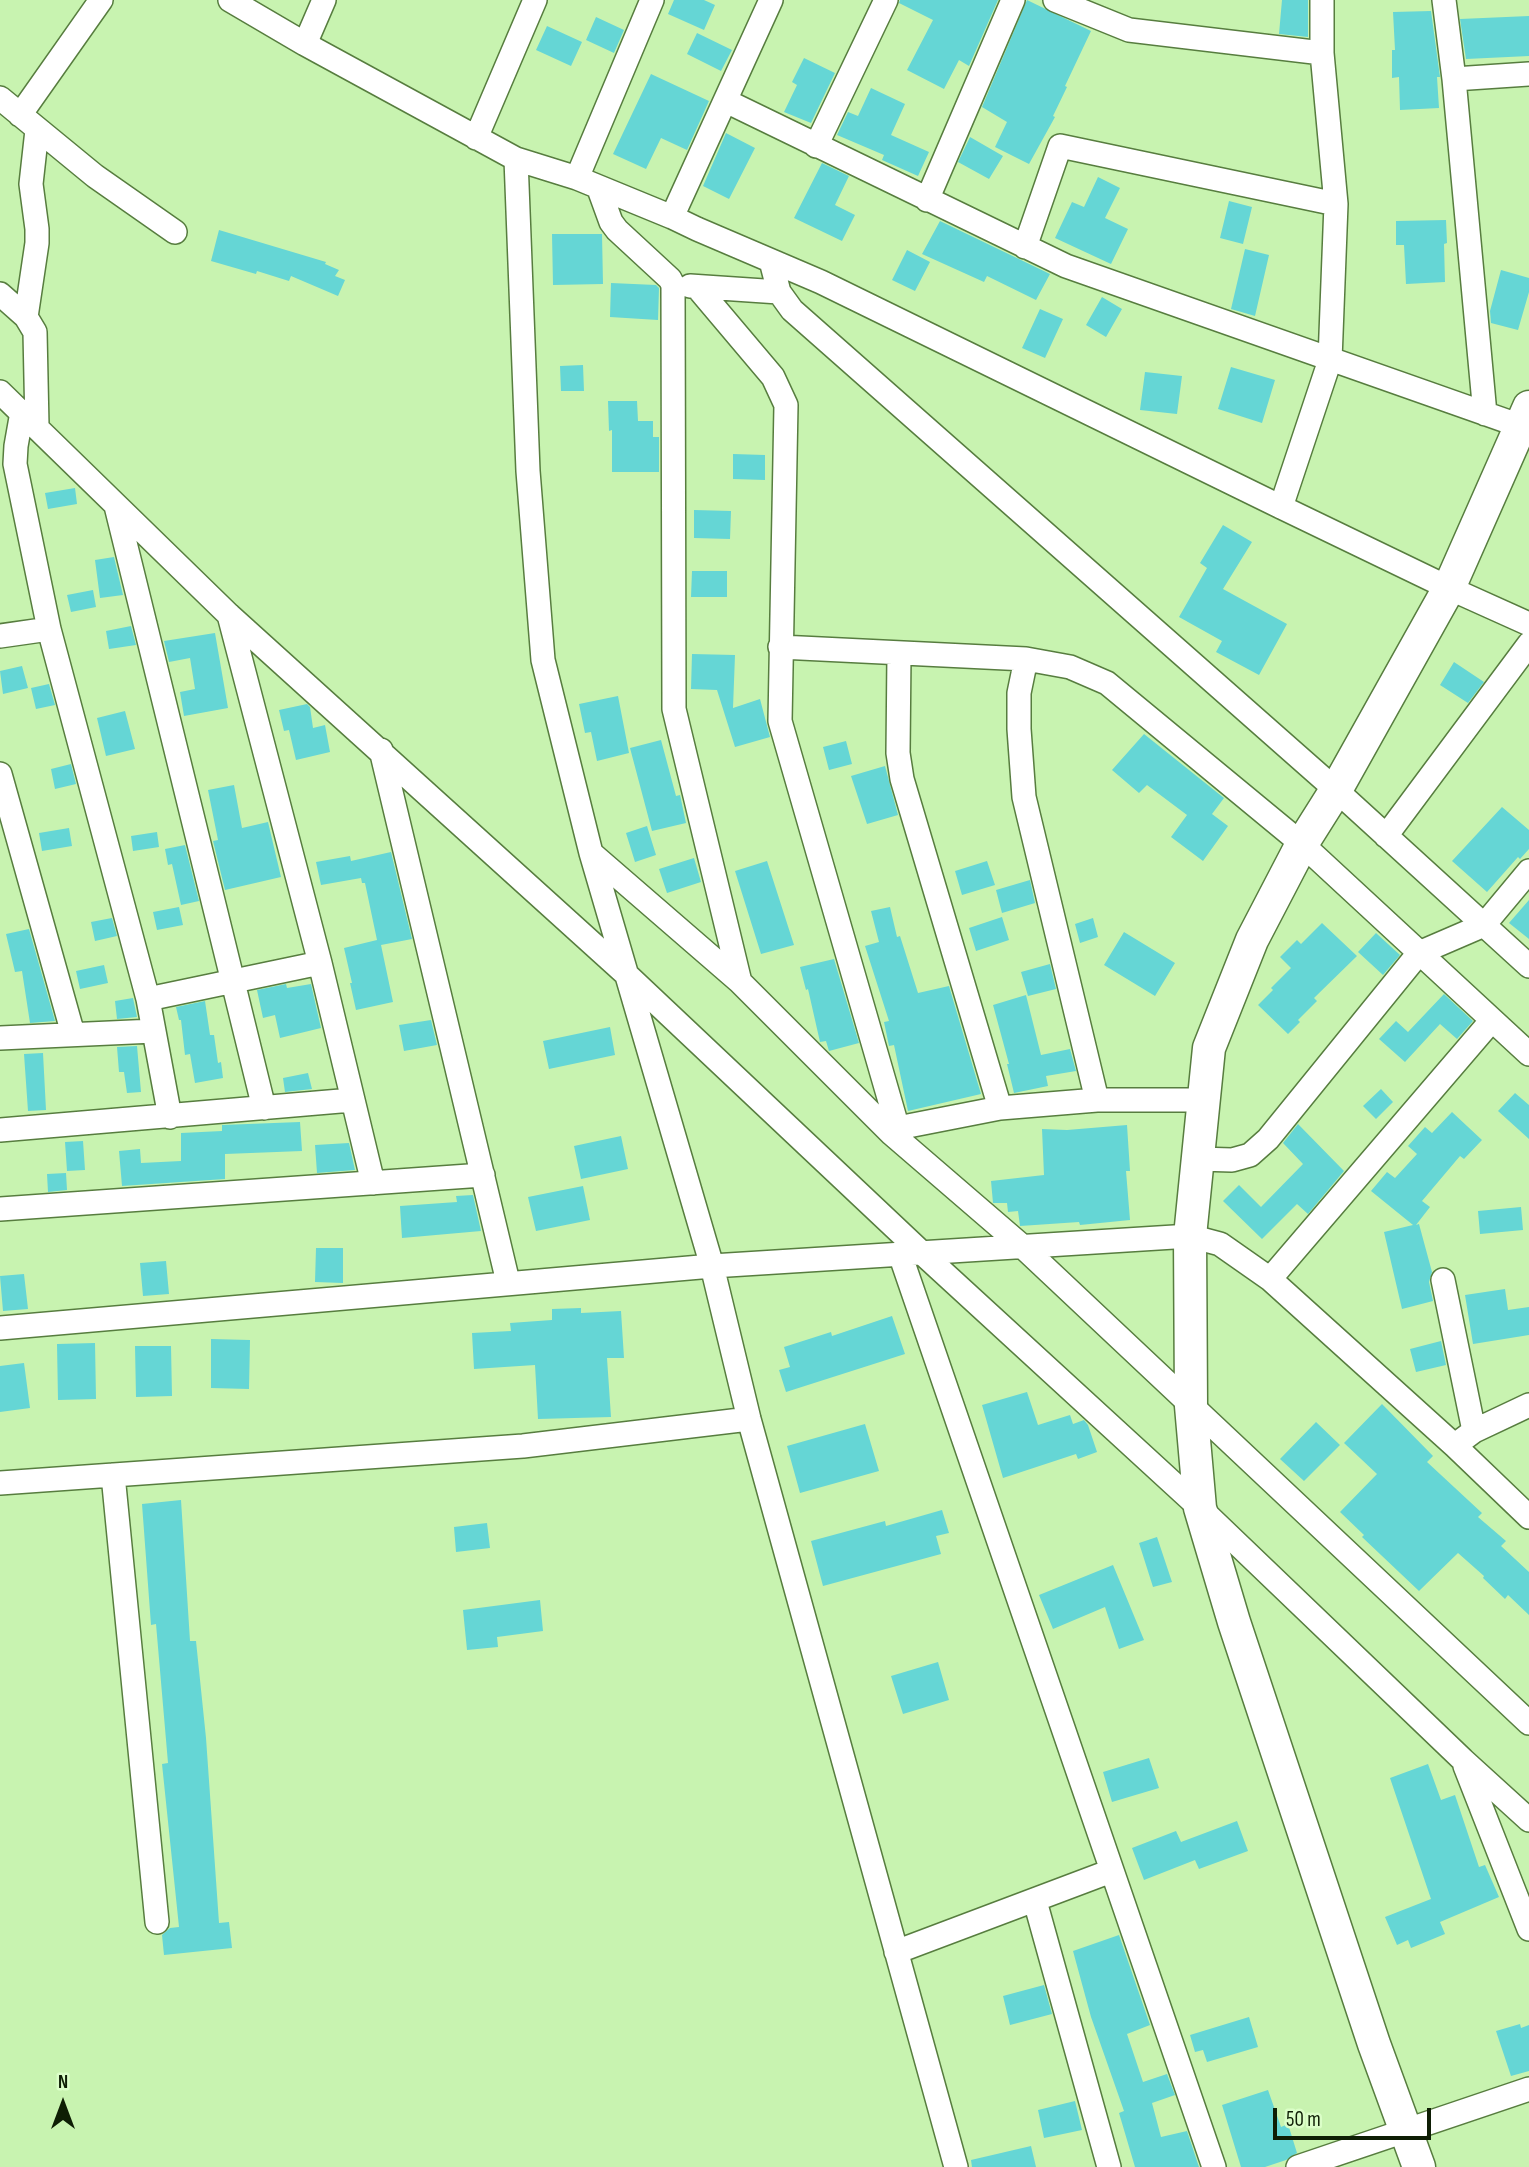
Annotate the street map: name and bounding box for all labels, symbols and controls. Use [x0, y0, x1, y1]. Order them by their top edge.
north arrow [28, 2069, 98, 2139]
text: N [58, 2071, 68, 2094]
scale bar [1277, 2094, 1434, 2138]
text: 50 m [1286, 2107, 1321, 2132]

